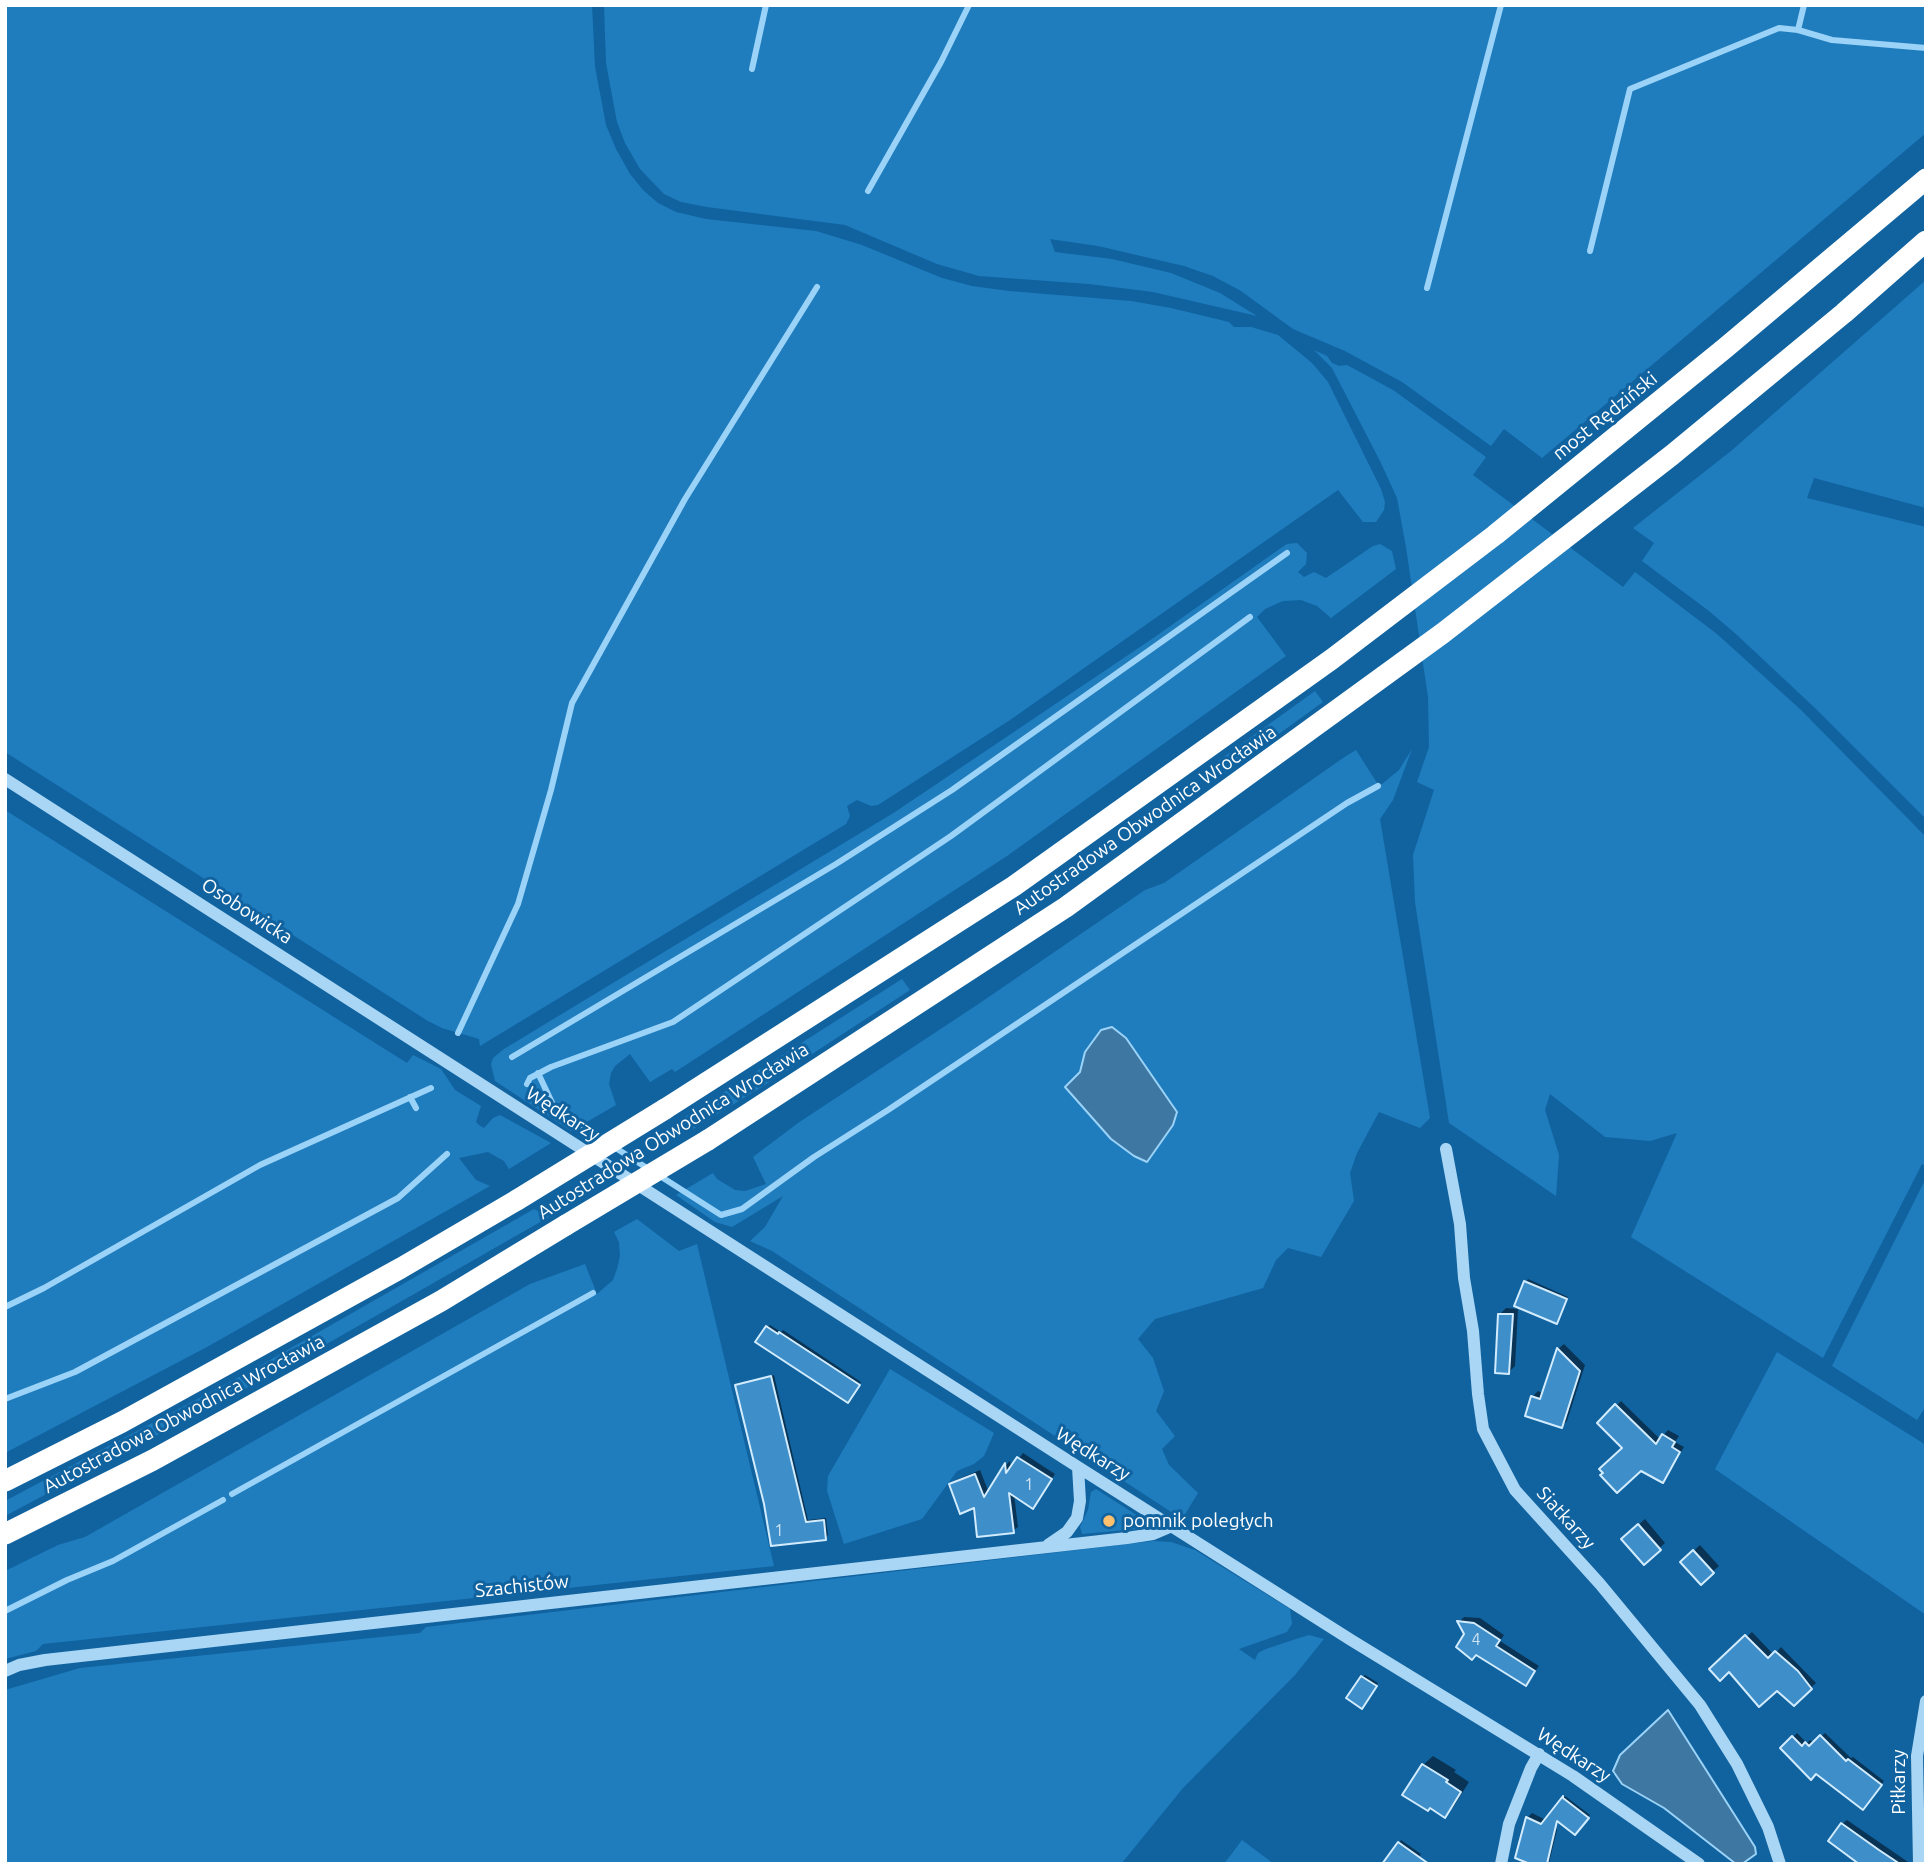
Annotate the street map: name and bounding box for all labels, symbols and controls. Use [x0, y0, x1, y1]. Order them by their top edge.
street label: most Rędziński [1548, 367, 1662, 465]
street label: Autostradowa Obwodnica Wrocławia [1009, 720, 1281, 920]
street label: Osobowicka [197, 873, 297, 949]
street label: Autostradowa Obwodnica Wrocławia [533, 1038, 813, 1224]
street label: Wędkarzy [522, 1082, 604, 1146]
street label: Autostradowa Obwodnica Wrocławia [40, 1330, 328, 1498]
street label: Wędkarzy [1052, 1422, 1134, 1486]
house number: 1 [1024, 1475, 1034, 1495]
street label: Siatkarzy [1532, 1482, 1600, 1554]
place label: pomnik poległych [1123, 1510, 1274, 1532]
marker: pomnik poległych [1101, 1513, 1117, 1529]
house number: 1 [774, 1521, 784, 1541]
street label: Szachistów [474, 1570, 570, 1602]
house number: 4 [1471, 1630, 1481, 1650]
street label: Wędkarzy [1533, 1723, 1615, 1787]
street label: Piłkarzy [1888, 1749, 1910, 1815]

